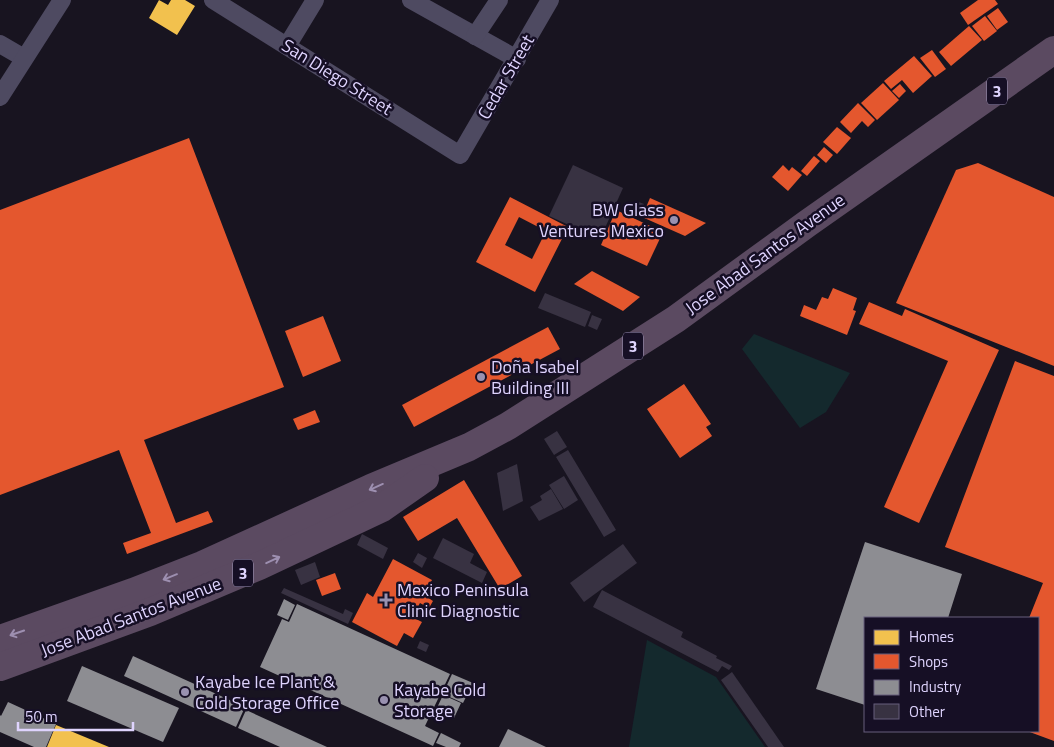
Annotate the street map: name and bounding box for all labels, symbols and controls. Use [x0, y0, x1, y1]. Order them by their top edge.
street label: Cedar Street [470, 29, 541, 124]
street label: San Diego Street [277, 32, 398, 122]
road number: 3 [987, 78, 1007, 104]
street label: Jose Abad Santos Avenue [679, 186, 850, 321]
place label: BW Glass Ventures Mexico [539, 196, 664, 244]
marker: BW Glass Ventures Mexico [668, 214, 680, 226]
road number: 3 [623, 332, 643, 360]
place label: Doña Isabel Building III [491, 353, 579, 401]
marker: Doña Isabel Building III [475, 371, 487, 383]
one-way arrow [369, 482, 384, 492]
one-way arrow [265, 555, 280, 564]
road number: 3 [233, 560, 253, 586]
street label: Jose Abad Santos Avenue [37, 570, 225, 663]
one-way arrow [163, 573, 178, 583]
place label: Mexico Peninsula Clinic Diagnostic [397, 576, 528, 624]
marker: Mexico Peninsula Clinic Diagnostic [379, 593, 393, 607]
legend [864, 617, 1039, 732]
text: Homes [909, 625, 954, 648]
one-way arrow [10, 629, 26, 638]
text: Shops [909, 650, 948, 673]
place label: Kayabe Ice Plant & Cold Storage Office [195, 668, 339, 716]
text: Industry [909, 675, 961, 698]
place label: Kayabe Cold Storage [394, 676, 486, 724]
marker: Kayabe Ice Plant & Cold Storage Office [179, 686, 191, 698]
marker: Kayabe Cold Storage [378, 694, 390, 706]
scale bar [18, 700, 132, 732]
text: Other [909, 700, 945, 723]
text: 50 m [25, 705, 58, 728]

